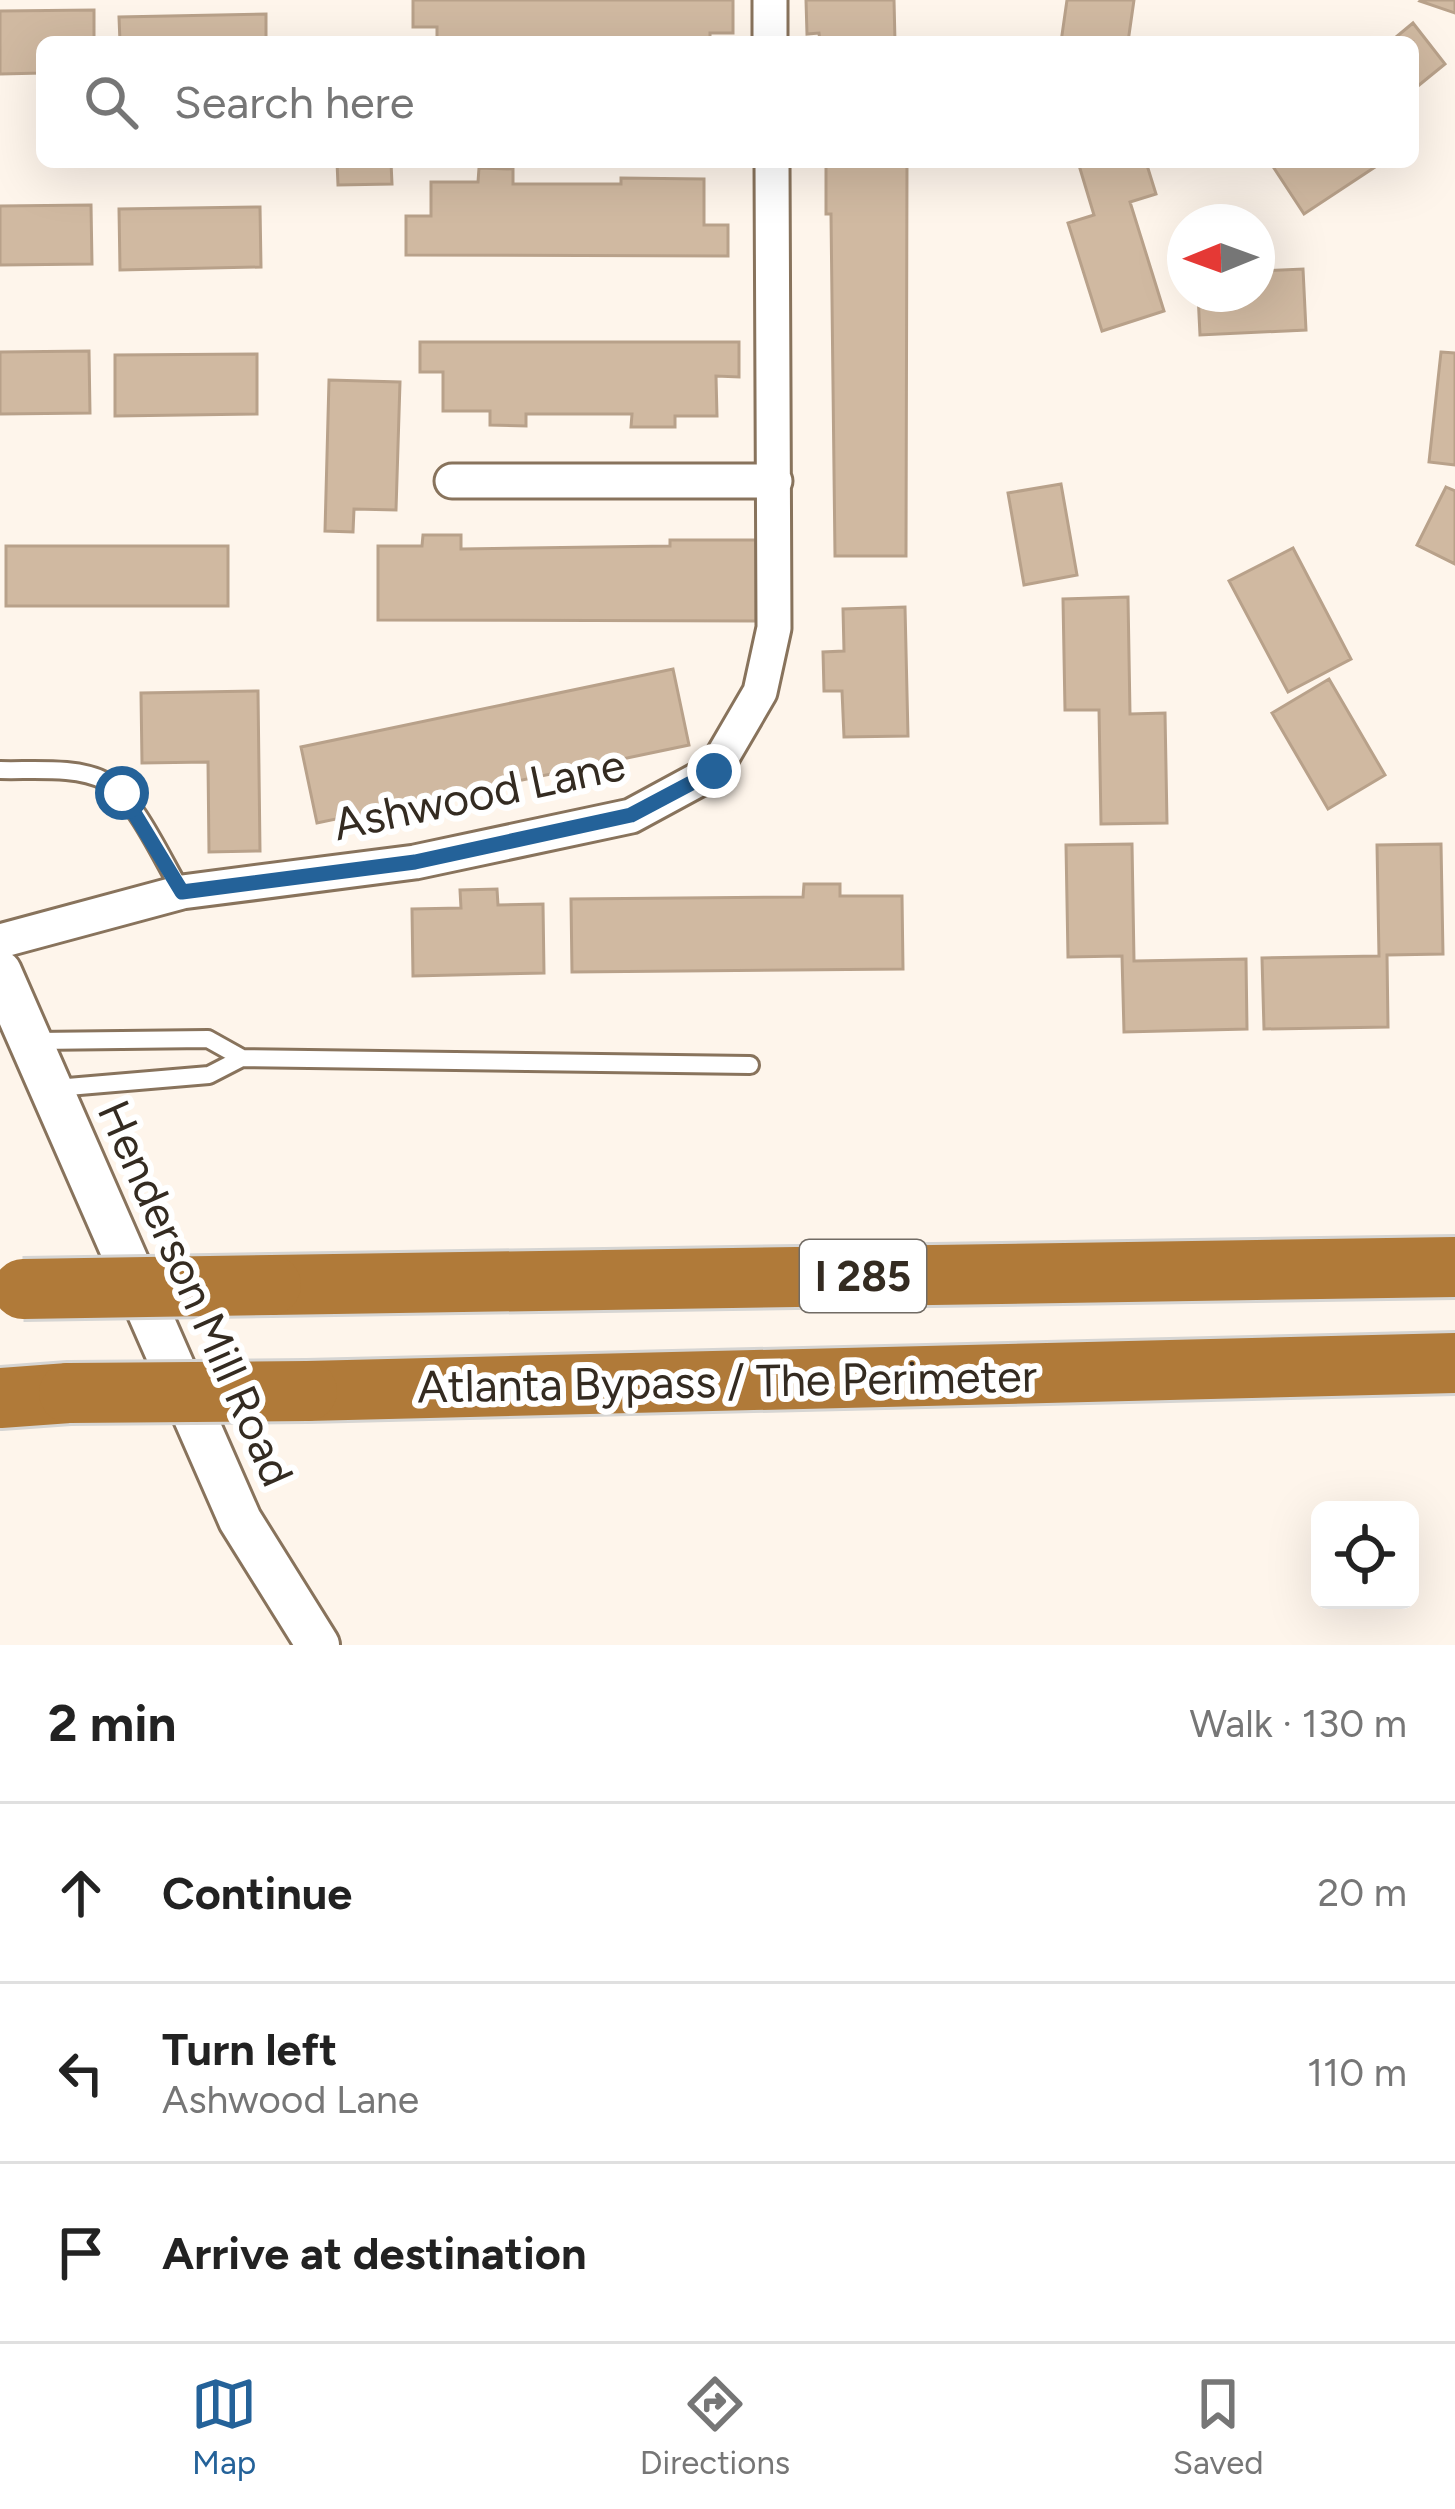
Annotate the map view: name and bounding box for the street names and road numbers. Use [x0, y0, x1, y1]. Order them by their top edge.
street label: Ashwood Lane [328, 737, 630, 851]
street label: Henderson Mill Road [87, 1092, 305, 1494]
road number: I 285 [800, 1240, 926, 1312]
street label: Atlanta Bypass / The Perimeter [417, 1349, 1037, 1413]

